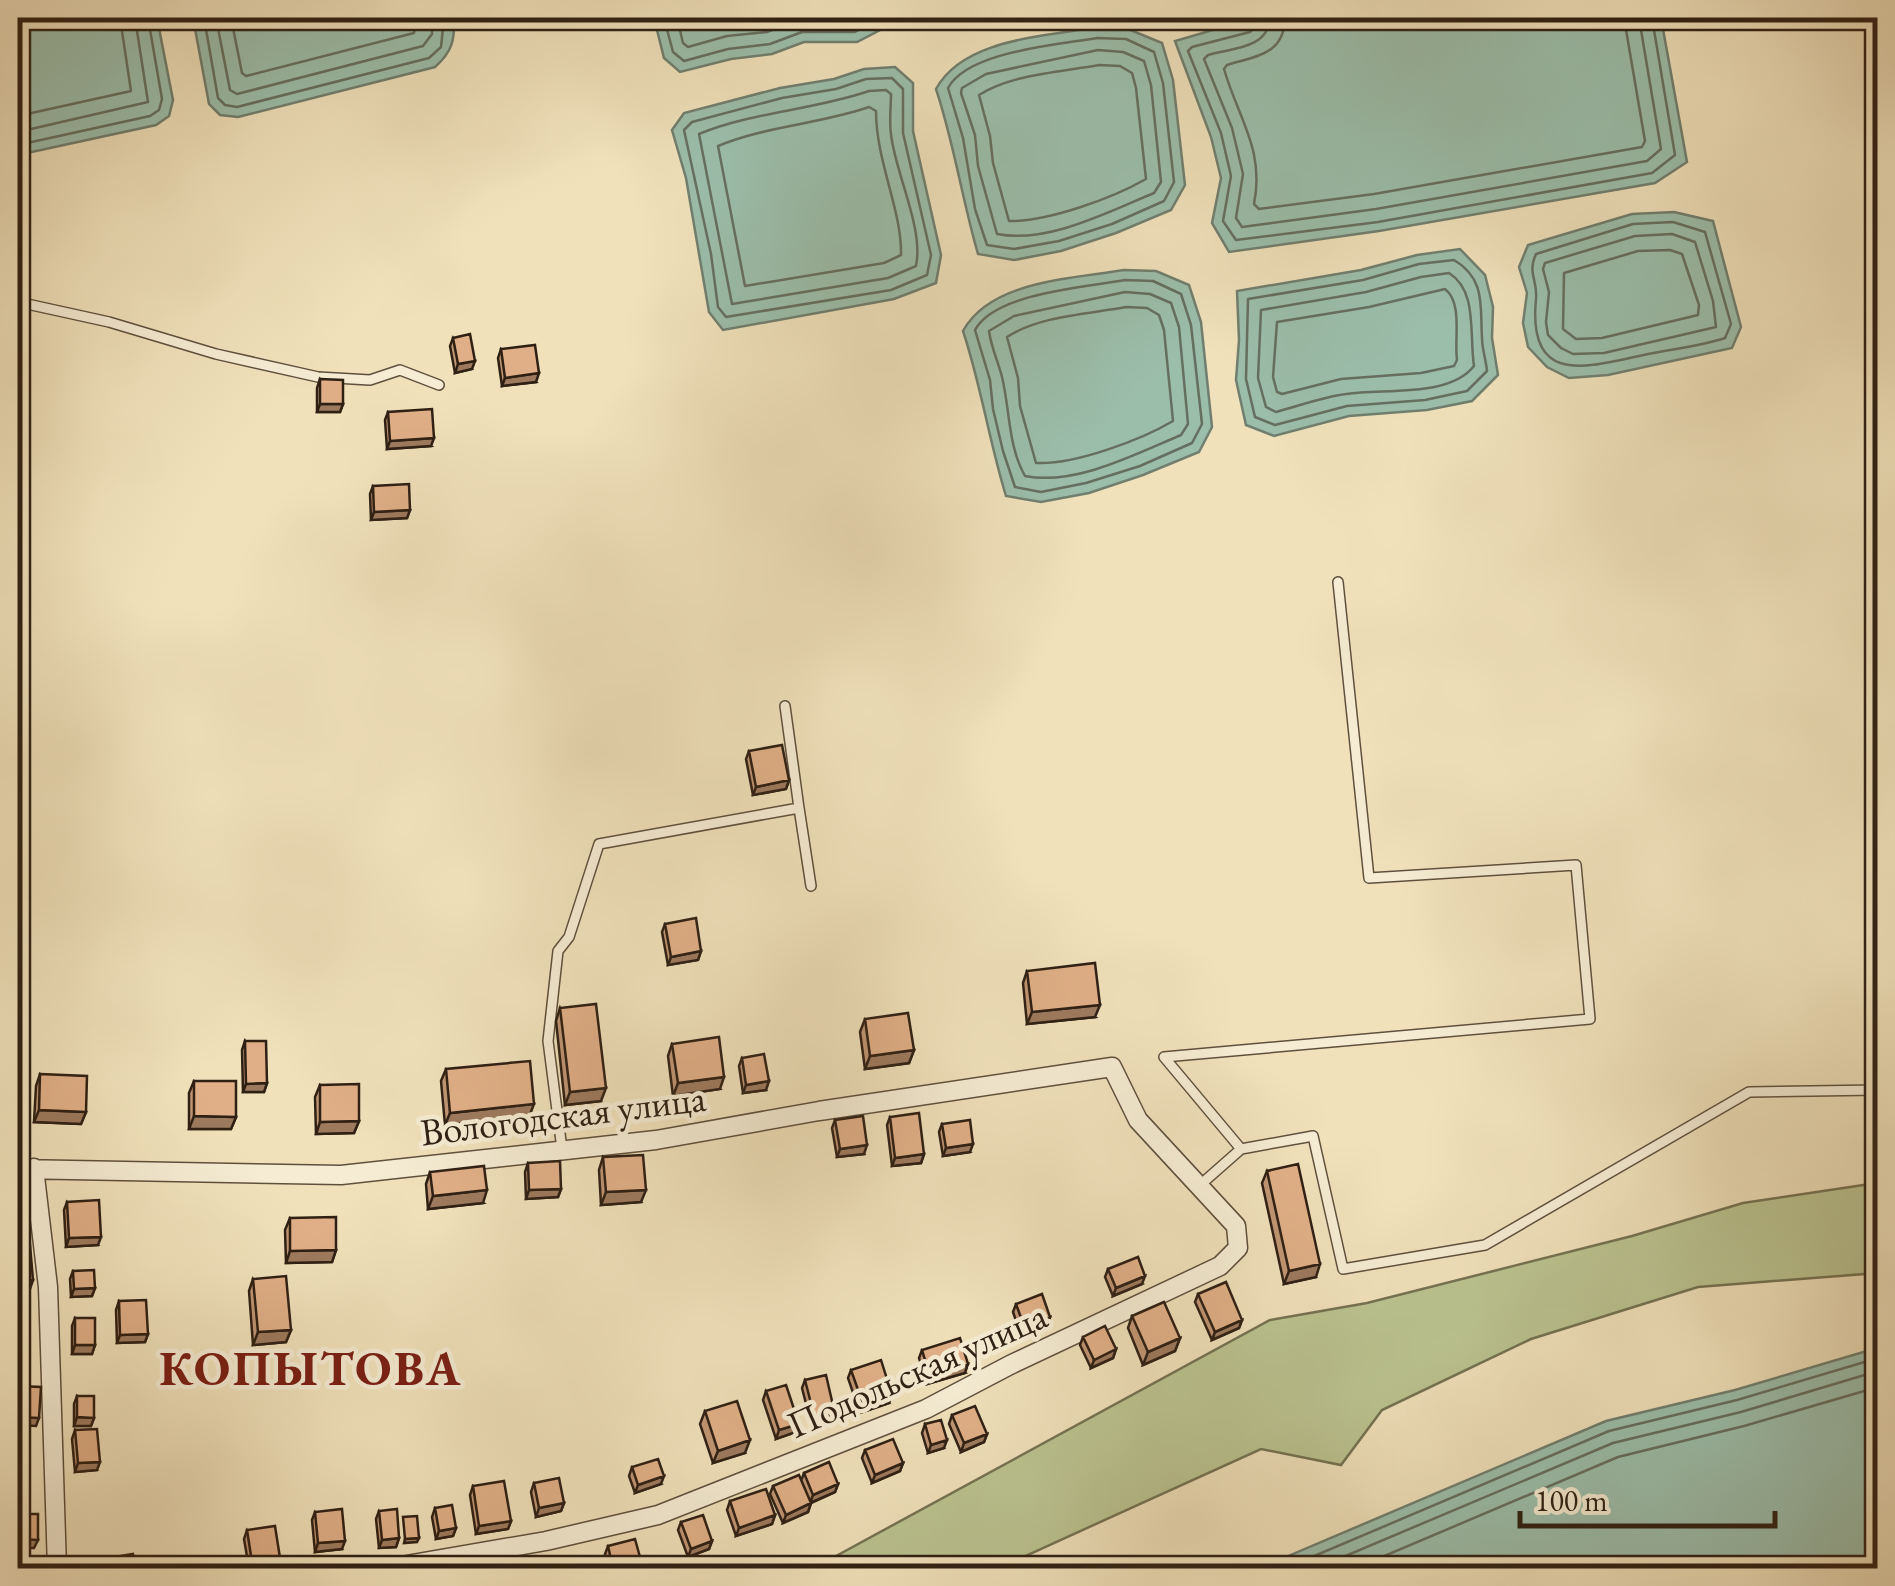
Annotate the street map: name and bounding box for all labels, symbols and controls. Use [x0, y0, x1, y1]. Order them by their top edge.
street label: Вологодская улица [418, 1073, 709, 1156]
street label: Подольская улица [779, 1290, 1055, 1449]
district label: КОПЫТОВА [159, 1337, 463, 1399]
scale bar [1520, 1466, 1775, 1528]
text: 100 m [1535, 1481, 1608, 1520]

